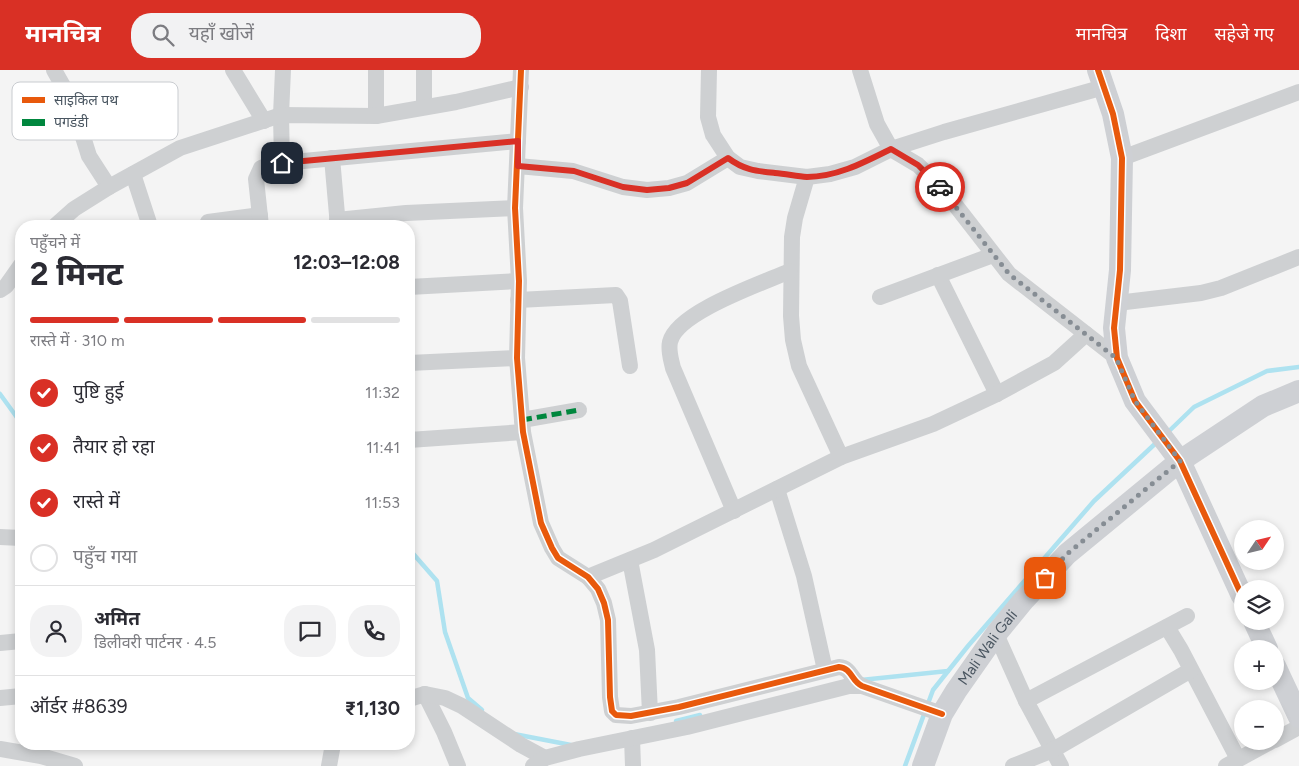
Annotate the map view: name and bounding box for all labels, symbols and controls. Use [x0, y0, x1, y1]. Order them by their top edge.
search box [131, 13, 481, 58]
text: मानचित्र [25, 19, 101, 48]
icon: search [149, 21, 177, 49]
text: यहाँ खोजें [189, 22, 254, 45]
text: मानचित्र [1076, 23, 1127, 45]
text: दिशा [1155, 23, 1186, 45]
text: सहेजे गए [1214, 23, 1274, 45]
legend [12, 82, 178, 140]
text: साइकिल पथ [54, 92, 119, 109]
text: पगडंडी [54, 114, 89, 131]
pin [261, 142, 303, 184]
icon: home [268, 149, 296, 177]
courier [915, 162, 965, 212]
icon: car [926, 173, 954, 201]
text: पहुँचने में [30, 233, 80, 252]
text: 12:03–12:08 [293, 251, 400, 274]
text: 2 मिनट [30, 255, 123, 293]
text: रास्ते में · 310 m [30, 331, 125, 350]
icon: check [30, 379, 58, 407]
text: पुष्टि हुई [73, 380, 124, 403]
text: 11:32 [365, 383, 400, 402]
icon: check [30, 434, 58, 462]
text: तैयार हो रहा [73, 435, 155, 458]
text: 11:41 [366, 438, 400, 457]
icon: check [30, 489, 58, 517]
text: रास्ते में [73, 490, 120, 513]
text: 11:53 [365, 493, 400, 512]
north arrow [1234, 520, 1284, 570]
map controls [1234, 520, 1284, 750]
text: पहुँच गया [73, 545, 137, 568]
pin [1024, 557, 1066, 599]
icon: bag [1031, 564, 1059, 592]
button: layers [1234, 580, 1284, 630]
button: person [30, 605, 82, 657]
button: chat [284, 605, 336, 657]
button: phone [348, 605, 400, 657]
street label: Mali Wali Gali [954, 606, 1021, 689]
text: अमित [94, 607, 140, 630]
text: डिलीवरी पार्टनर · 4.5 [94, 633, 216, 652]
button: + [1234, 640, 1284, 690]
text: ऑर्डर #8639 [30, 695, 128, 718]
text: ₹1,130 [345, 697, 400, 720]
button: − [1234, 700, 1284, 750]

